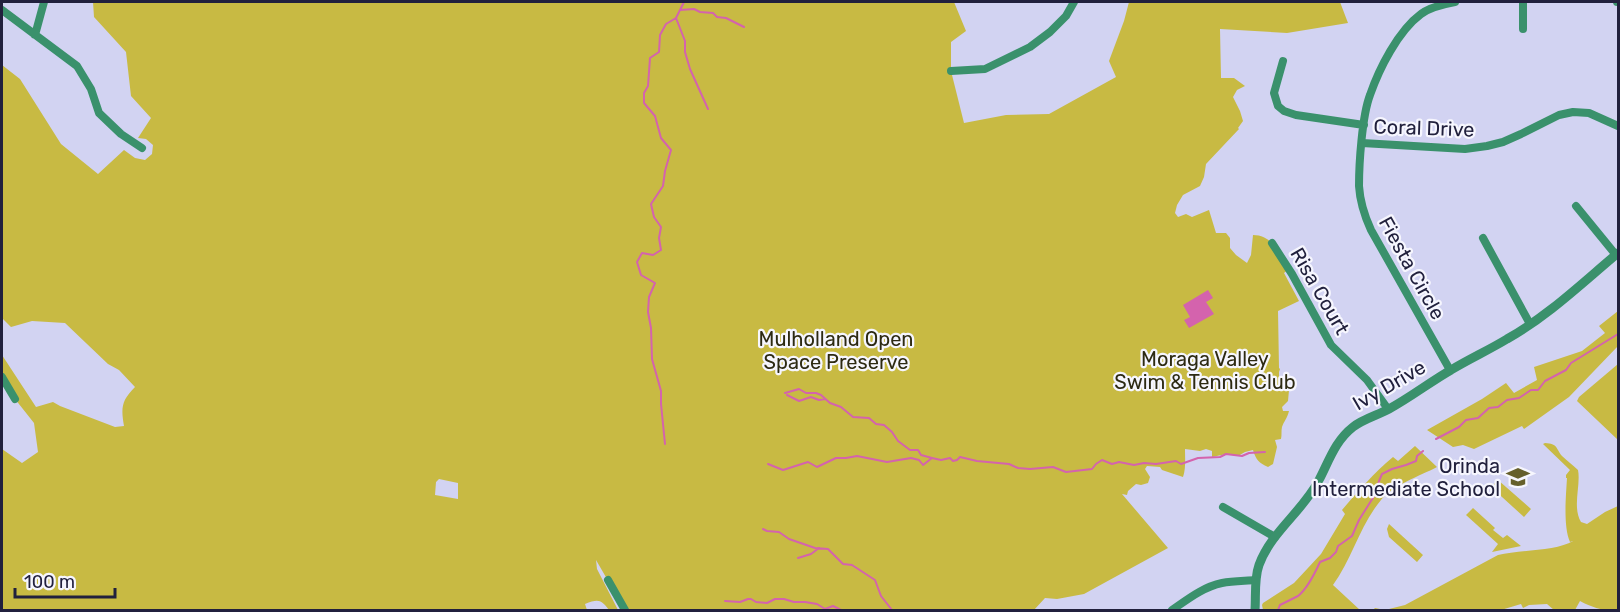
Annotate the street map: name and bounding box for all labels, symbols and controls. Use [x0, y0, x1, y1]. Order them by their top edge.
street label: Coral Drive [1373, 114, 1475, 142]
street label: Fiesta Circle [1374, 212, 1450, 324]
street label: Risa Court [1286, 243, 1355, 339]
park label: Mulholland Open Space Preserve [759, 327, 913, 374]
park label: Moraga Valley Swim & Tennis Club [1114, 347, 1296, 394]
street label: Ivy Drive [1348, 355, 1430, 415]
place label: Orinda Intermediate School [1312, 454, 1500, 501]
school or university icon: Orinda Intermediate School [1505, 464, 1531, 490]
scale bar [15, 561, 116, 599]
text: 100 m [24, 571, 75, 593]

